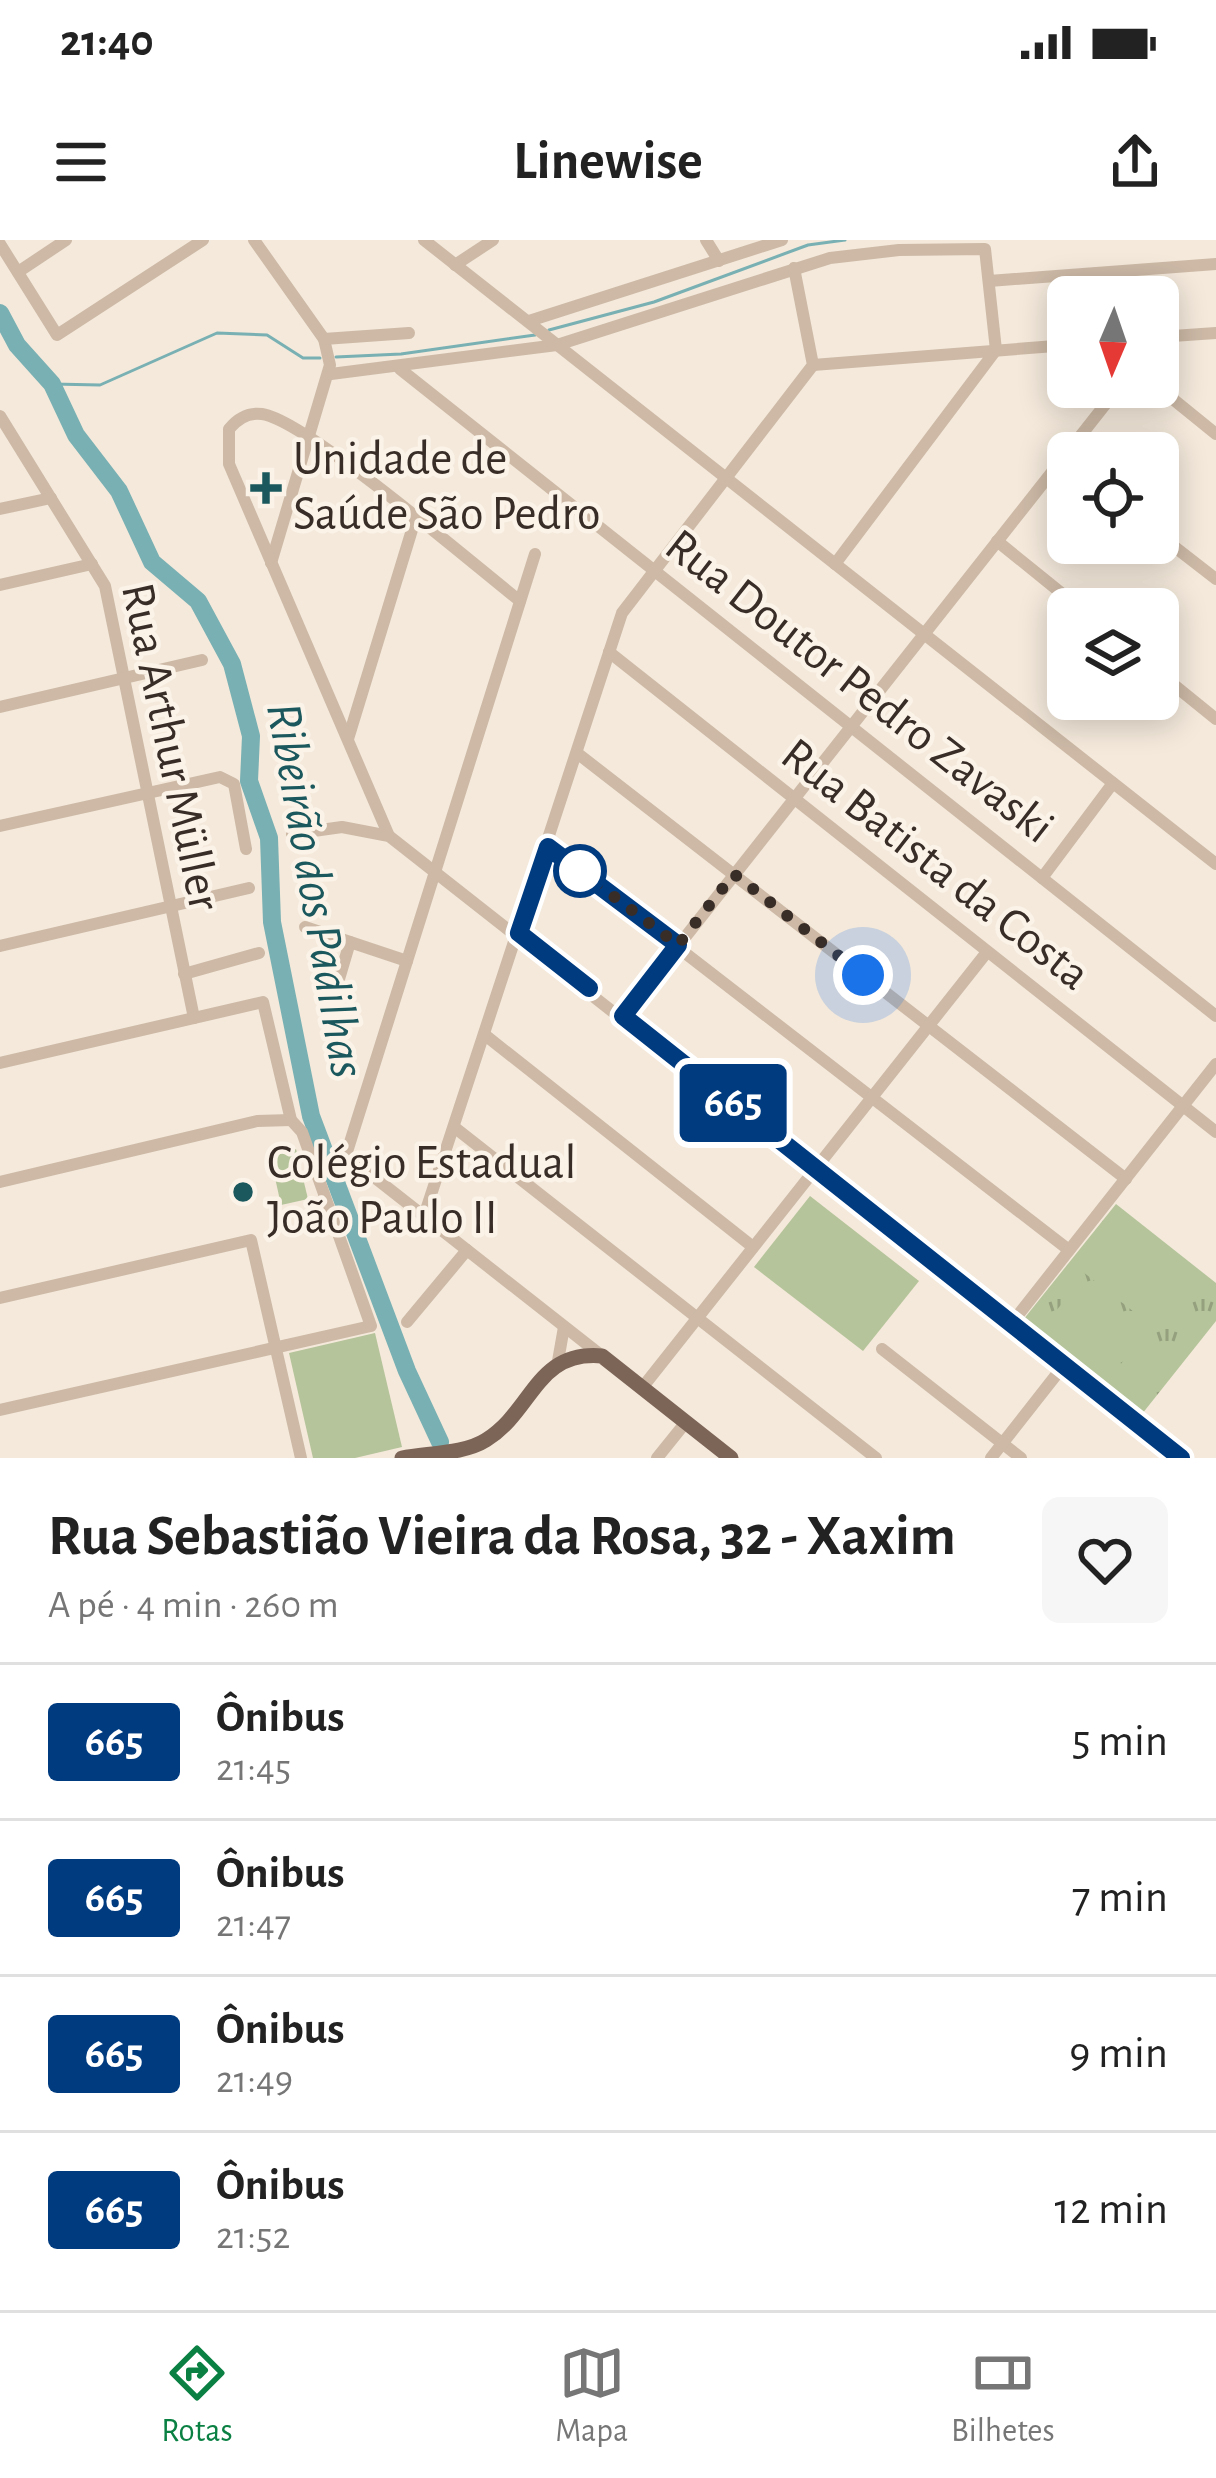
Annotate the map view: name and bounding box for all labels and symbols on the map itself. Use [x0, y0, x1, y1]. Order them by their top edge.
north arrow [1047, 276, 1179, 408]
place label: Unidade de Saúde São Pedro [293, 436, 601, 539]
marker: Unidade de Saúde São Pedro [250, 472, 282, 504]
street label: Rua Doutor Pedro Zavaski [656, 521, 1062, 853]
street label: Rua Arthur Müller [112, 579, 228, 916]
water label: Ribeirão dos Padilhas [257, 699, 373, 1081]
street label: Rua Batista da Costa [772, 730, 1098, 1000]
unlabelled marker [555, 846, 605, 896]
your location [833, 945, 893, 1005]
line badge: 665 [664, 1064, 802, 1142]
place label: Colégio Estadual João Paulo II [267, 1140, 576, 1243]
marker: Colégio Estadual João Paulo II [230, 1179, 256, 1205]

